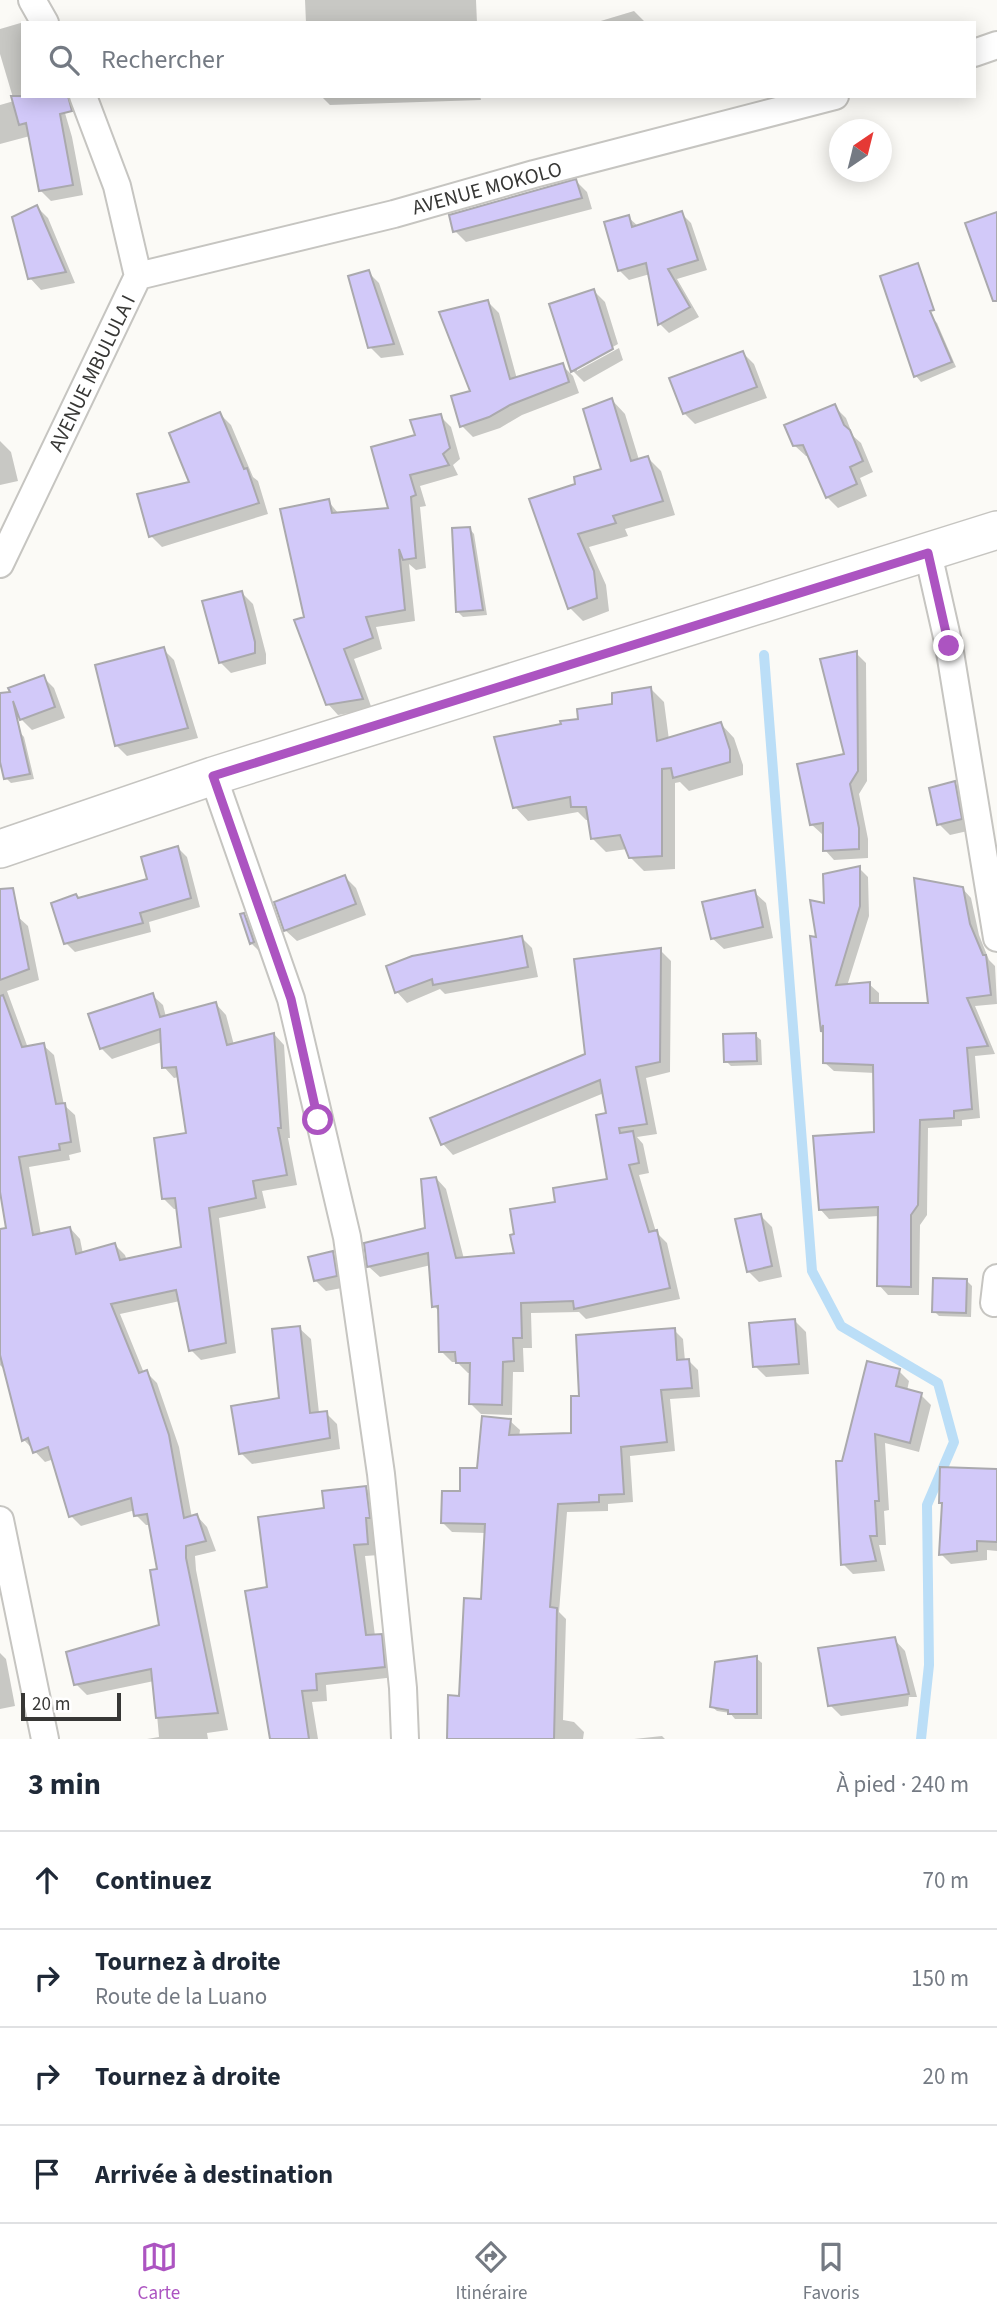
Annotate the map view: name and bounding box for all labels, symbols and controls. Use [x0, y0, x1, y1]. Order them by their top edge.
search box [21, 21, 976, 98]
icon: search [45, 41, 83, 79]
text: Rechercher [101, 41, 224, 78]
north arrow [829, 119, 892, 182]
street label: AVENUE MOKOLO [409, 154, 565, 222]
street label: AVENUE MBULULA I [41, 290, 143, 456]
route end [933, 630, 964, 661]
route start [302, 1104, 333, 1135]
scale bar [21, 1690, 121, 1722]
text: 20 m [32, 1691, 70, 1718]
text: 3 min [28, 1763, 101, 1806]
text: À pied · 240 m [836, 1768, 969, 1801]
icon: ahead [28, 1861, 66, 1899]
text: Continuez [95, 1862, 211, 1899]
text: 70 m [922, 1864, 969, 1897]
text: Tournez à droite [95, 1943, 281, 1980]
icon: right [28, 1959, 66, 1997]
text: 150 m [911, 1962, 969, 1995]
text: Route de la Luano [95, 1980, 267, 2013]
icon: right [28, 2057, 66, 2095]
text: Tournez à droite [95, 2058, 281, 2095]
text: 20 m [922, 2060, 969, 2093]
icon: arrive [28, 2155, 66, 2193]
text: Arrivée à destination [95, 2156, 333, 2193]
tab: Carte [138, 2238, 180, 2307]
tab: Itinéraire [455, 2238, 528, 2307]
tab: Favoris [803, 2238, 859, 2307]

